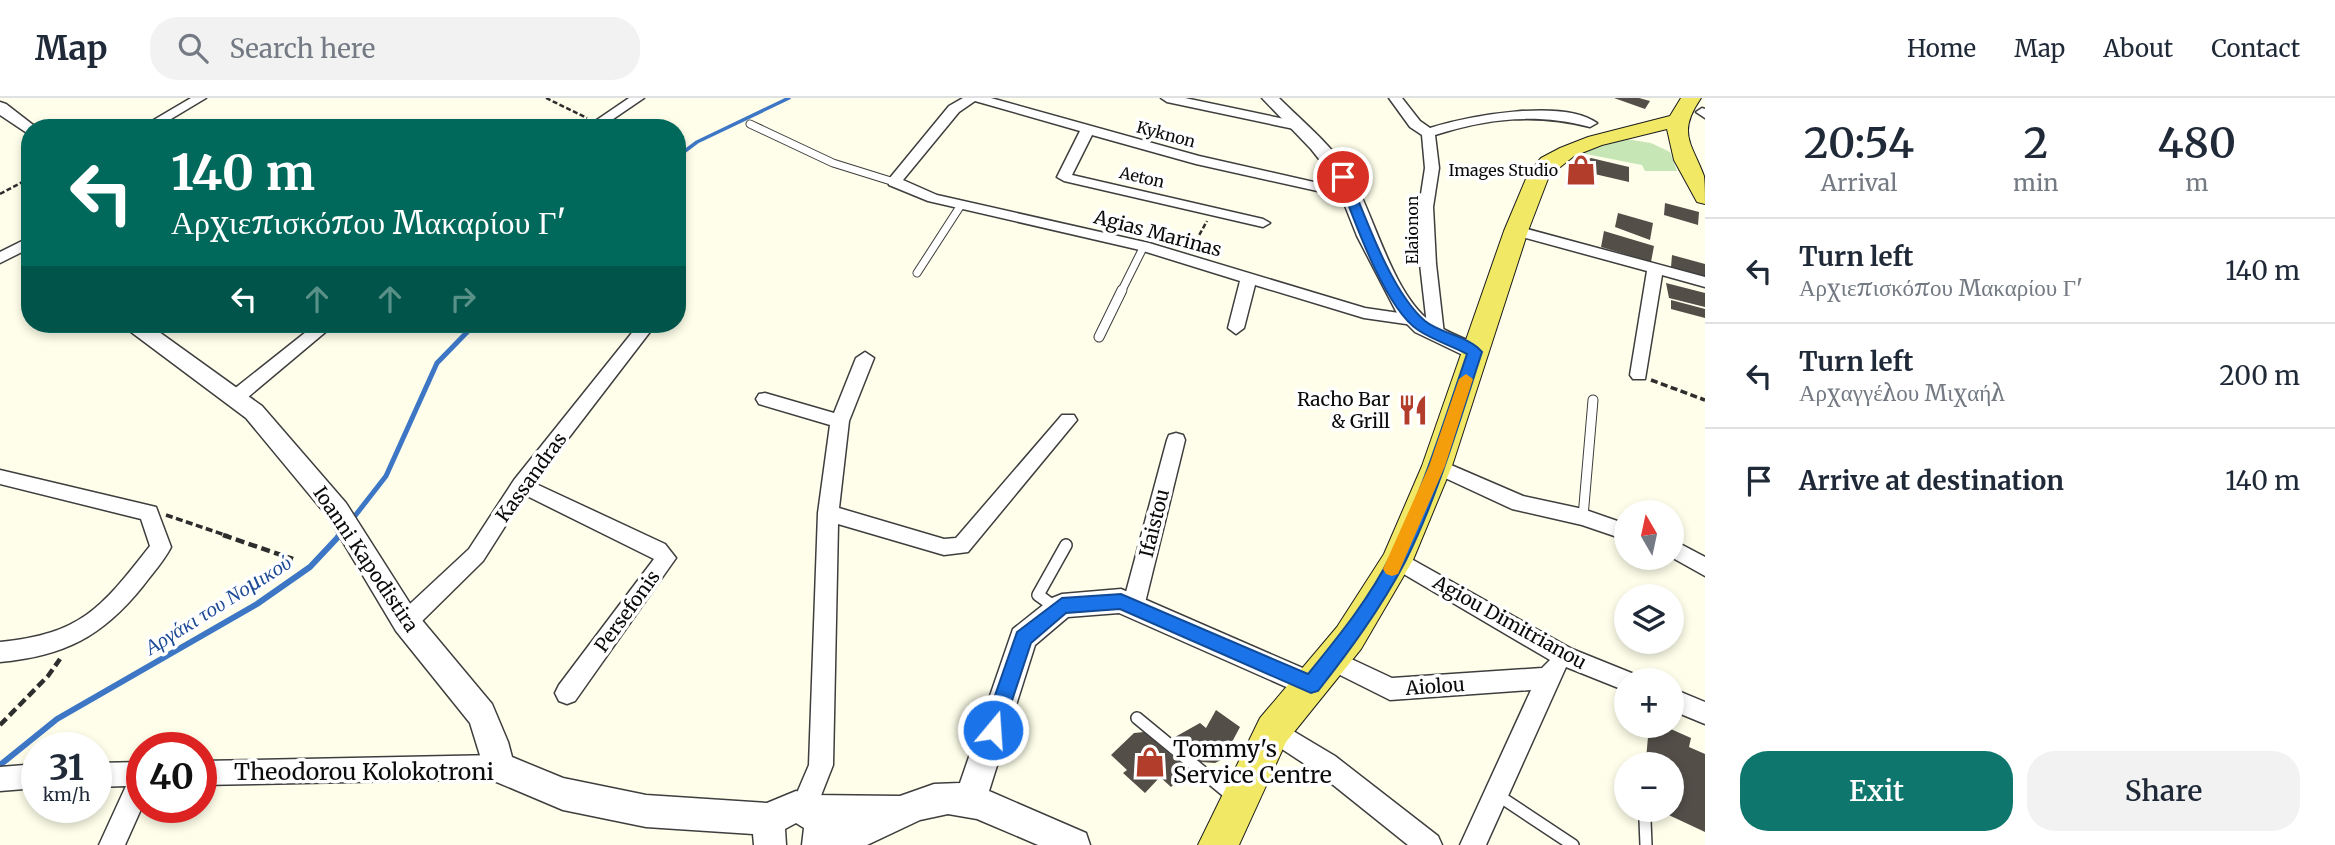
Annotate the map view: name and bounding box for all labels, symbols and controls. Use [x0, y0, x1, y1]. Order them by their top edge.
search box [150, 17, 640, 80]
text: Map [35, 28, 108, 69]
icon: search [174, 29, 212, 67]
text: Search here [230, 32, 375, 65]
text: Home [1907, 33, 1976, 64]
text: Map [2014, 33, 2065, 64]
text: About [2103, 33, 2173, 64]
text: Contact [2211, 33, 2300, 64]
street label: Kyknon [1134, 117, 1198, 152]
text: 20:54 [1804, 117, 1914, 169]
text: 2 [2023, 117, 2048, 169]
text: 480 [2157, 117, 2236, 169]
text: 140 m [171, 142, 315, 203]
icon: left [56, 147, 147, 238]
pin [1313, 147, 1373, 207]
shop icon: Images Studio [1564, 153, 1598, 187]
icon: arrive [1324, 158, 1362, 196]
place label: Images Studio [1449, 160, 1558, 180]
street label: Aeton [1117, 162, 1167, 192]
text: Arrival [1821, 168, 1897, 197]
text: min [2013, 168, 2059, 197]
text: m [2185, 168, 2208, 197]
street label: Elaionon [1402, 195, 1422, 264]
text: Αρχιεπισκόπου Μακαρίου Γ' [171, 203, 566, 243]
street label: Agias Marinas [1091, 204, 1224, 262]
text: Turn left [1799, 240, 1913, 273]
icon: left [1740, 252, 1778, 290]
text: 140 m [2225, 254, 2300, 287]
text: Αρχιεπισκόπου Μακαρίου Γ' [1799, 273, 2083, 302]
icon: left [225, 280, 263, 318]
icon: ahead [298, 280, 336, 318]
icon: ahead [371, 280, 409, 318]
icon: right [444, 280, 482, 318]
text: Turn left [1799, 345, 1913, 378]
icon: left [1740, 357, 1778, 395]
text: 200 m [2219, 359, 2300, 392]
text: Αρχαγγέλου Μιχαήλ [1799, 378, 2005, 407]
place label: Racho Bar & Grill [1297, 387, 1390, 433]
restaurant icon: Racho Bar & Grill [1396, 393, 1430, 427]
street label: Kassandras [490, 427, 572, 527]
icon: arrive [1740, 462, 1778, 500]
text: Arrive at destination [1799, 464, 2064, 497]
text: 140 m [2225, 464, 2300, 497]
street label: Ioanni Kapodistira [308, 482, 424, 636]
street label: Ifaistou [1134, 486, 1174, 560]
north arrow [1614, 500, 1684, 570]
map controls [1614, 500, 1684, 822]
water label: Αργάκι του Νομικού [138, 549, 296, 662]
street label: Persefonis [589, 565, 665, 657]
street label: Agiou Dimitrianou [1428, 569, 1591, 674]
button: layers [1614, 584, 1684, 654]
button: + [1614, 668, 1684, 738]
street label: Aiolou [1404, 672, 1465, 700]
position arrow [956, 693, 1030, 767]
speed limit sign: 40 [126, 732, 217, 823]
place label: Tommy's Service Centre [1173, 734, 1332, 789]
shop icon: Tommy's Service Centre [1133, 745, 1167, 779]
text: 31 [49, 746, 84, 790]
button: Exit [1740, 751, 2013, 831]
button: Share [2027, 751, 2300, 831]
button: − [1614, 752, 1684, 822]
street label: Theodorou Kolokotroni [234, 757, 494, 786]
text: km/h [43, 783, 90, 806]

